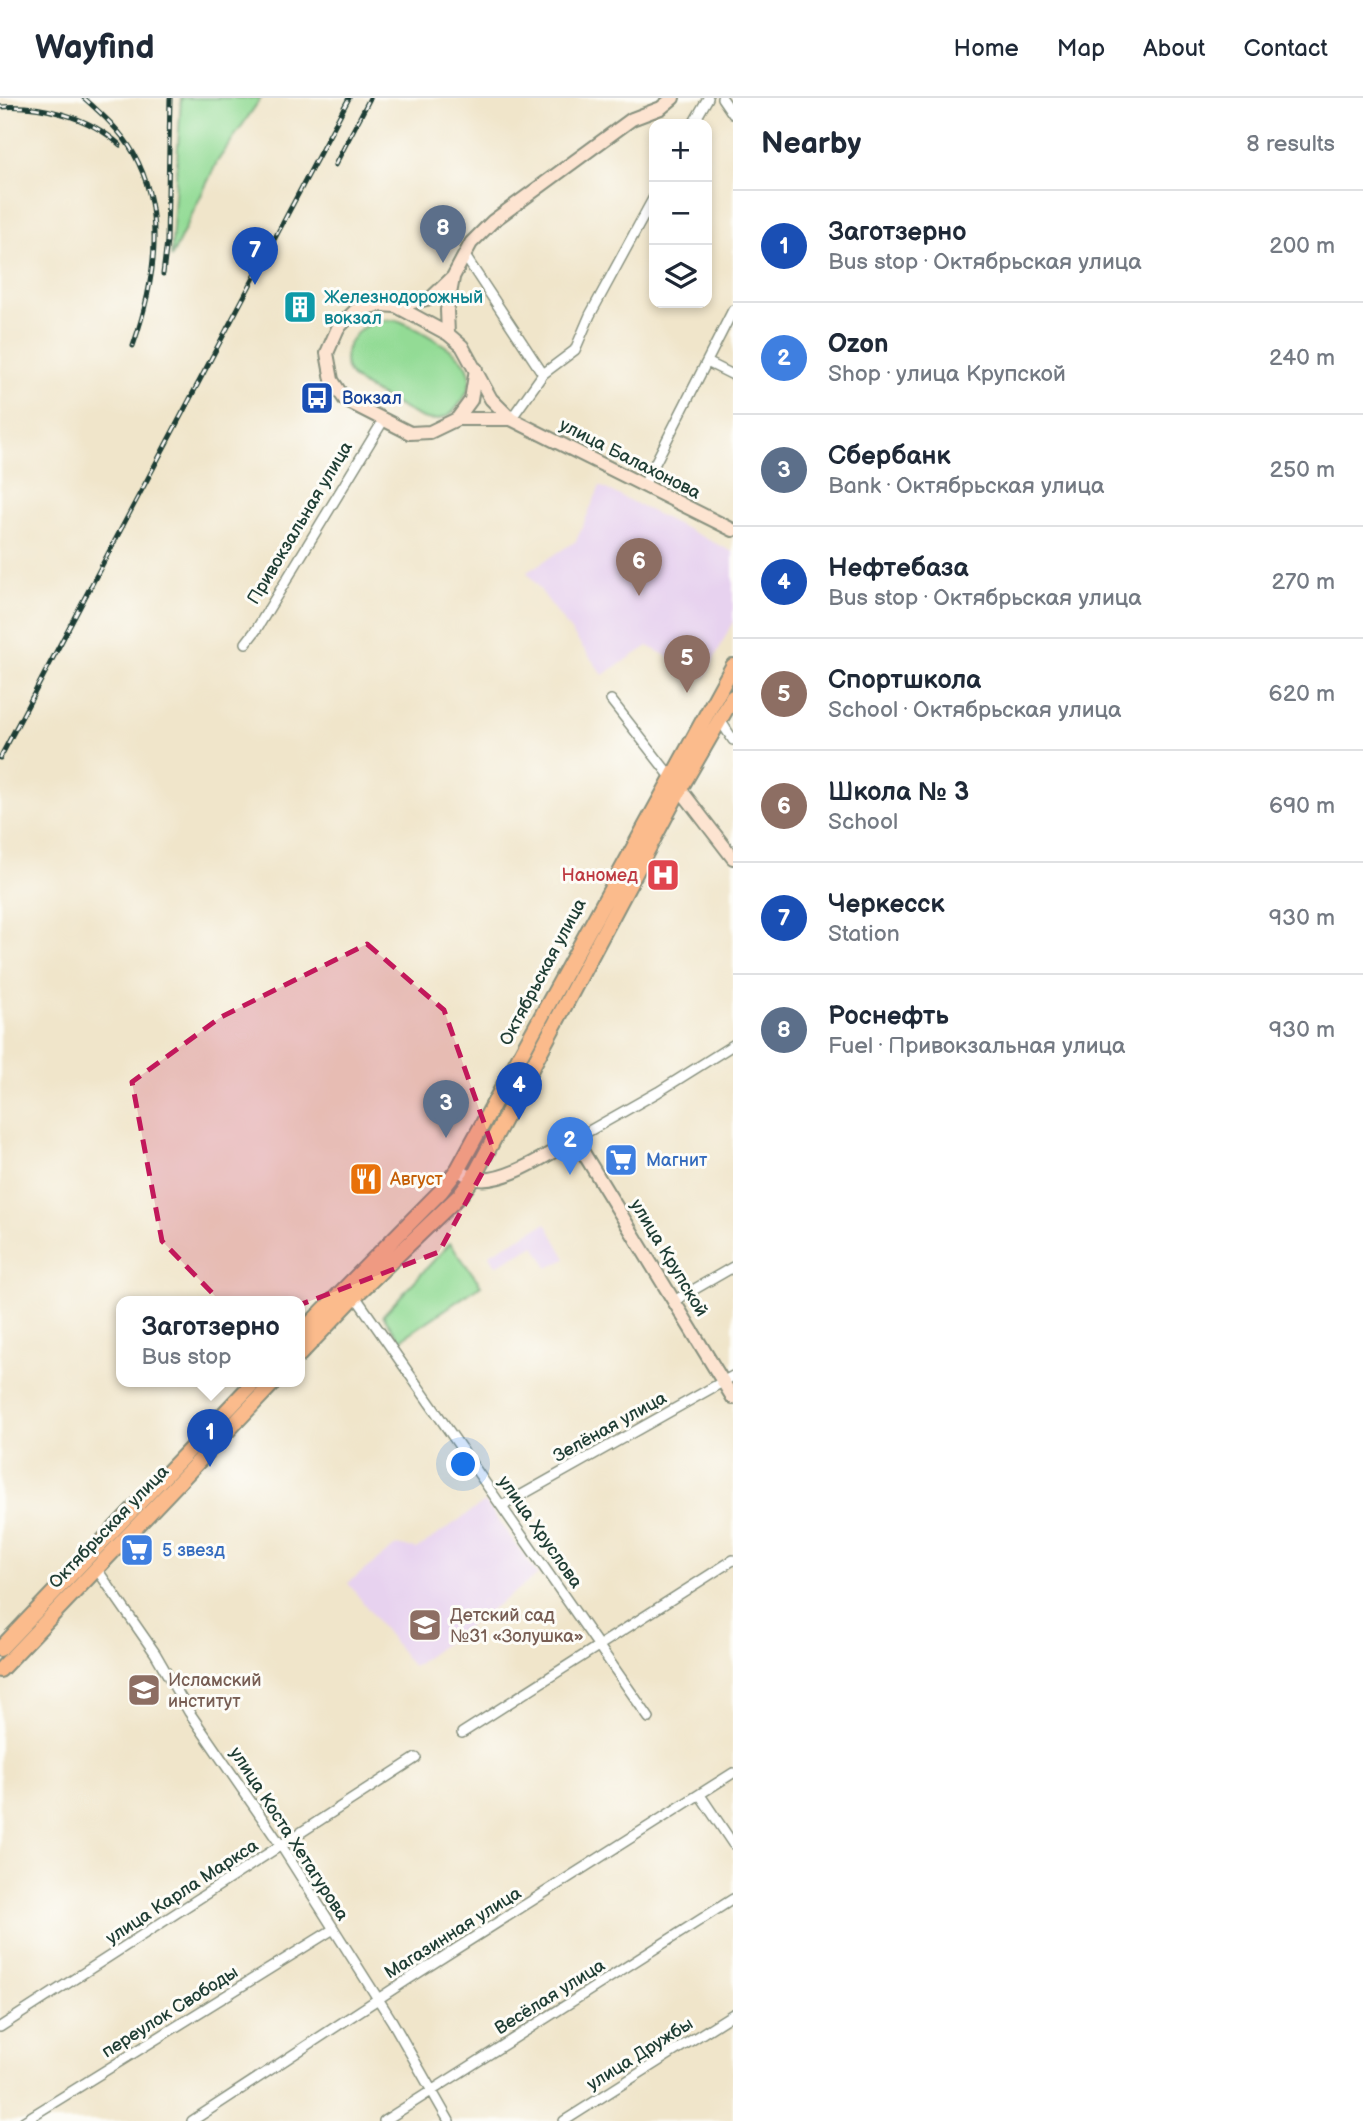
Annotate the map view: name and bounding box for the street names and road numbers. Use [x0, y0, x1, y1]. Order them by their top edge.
street label: улица Балахонова [556, 414, 704, 504]
street label: Привокзальная улица [243, 438, 357, 608]
street label: Октябрьская улица [495, 895, 591, 1049]
street label: улица Крупской [626, 1196, 712, 1320]
street label: Зелёная улица [550, 1387, 671, 1467]
street label: Октябрьская улица [45, 1461, 173, 1593]
street label: улица Хруслова [493, 1472, 587, 1593]
street label: улица Коста Хетагурова [225, 1743, 353, 1925]
street label: улица Карла Маркса [102, 1835, 262, 1949]
street label: Магазинная улица [381, 1882, 526, 1984]
street label: Весёлая улица [491, 1955, 609, 2039]
street label: переулок Свободы [98, 1962, 242, 2062]
street label: улица Дружбы [583, 2013, 697, 2095]

